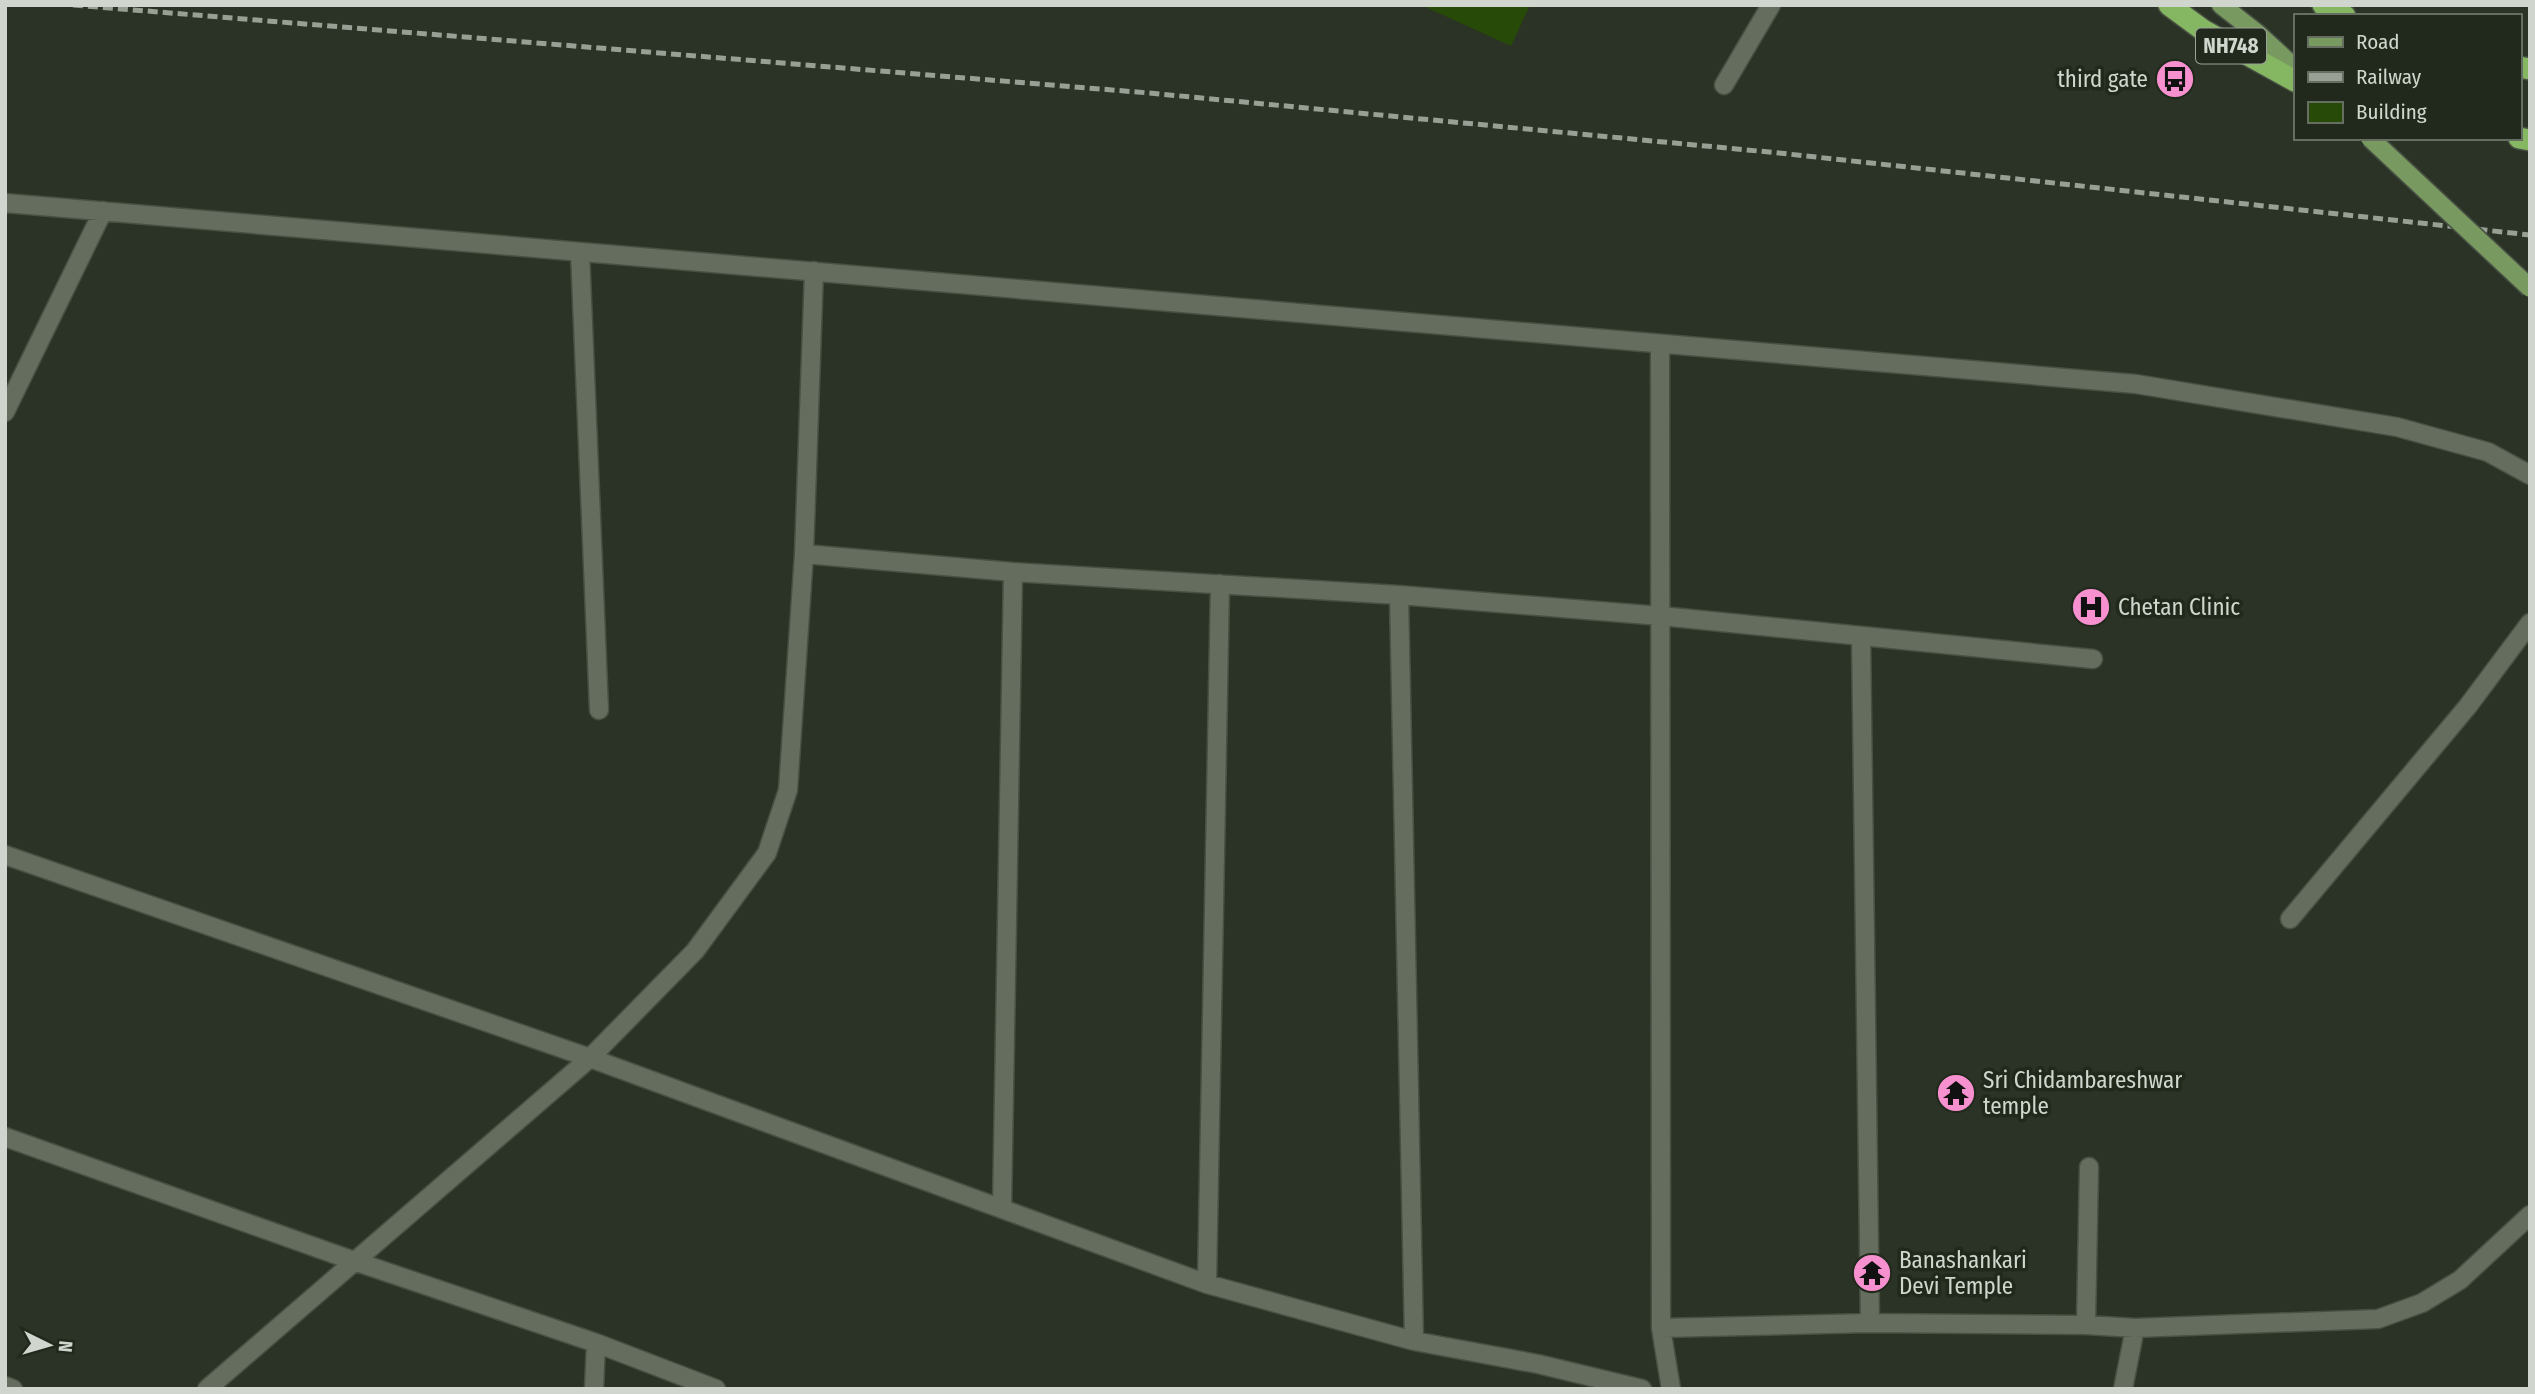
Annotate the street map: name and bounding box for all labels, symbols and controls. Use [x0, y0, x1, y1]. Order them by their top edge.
legend [2294, 14, 2521, 140]
road number: NH748 [2196, 28, 2266, 64]
text: Road [2356, 29, 2400, 55]
bus stop icon: third gate [2154, 58, 2196, 100]
text: Railway [2356, 64, 2422, 90]
place label: third gate [2057, 65, 2148, 93]
text: Building [2356, 99, 2427, 125]
hospital icon: Chetan Clinic [2070, 586, 2112, 628]
place label: Chetan Clinic [2118, 593, 2240, 621]
place label: Sri Chidambareshwar temple [1983, 1066, 2182, 1120]
temple icon: Sri Chidambareshwar temple [1935, 1072, 1977, 1114]
place label: Banashankari Devi Temple [1899, 1246, 2027, 1300]
temple icon: Banashankari Devi Temple [1851, 1252, 1893, 1294]
north arrow [14, 1310, 84, 1380]
text: N [53, 1340, 77, 1353]

